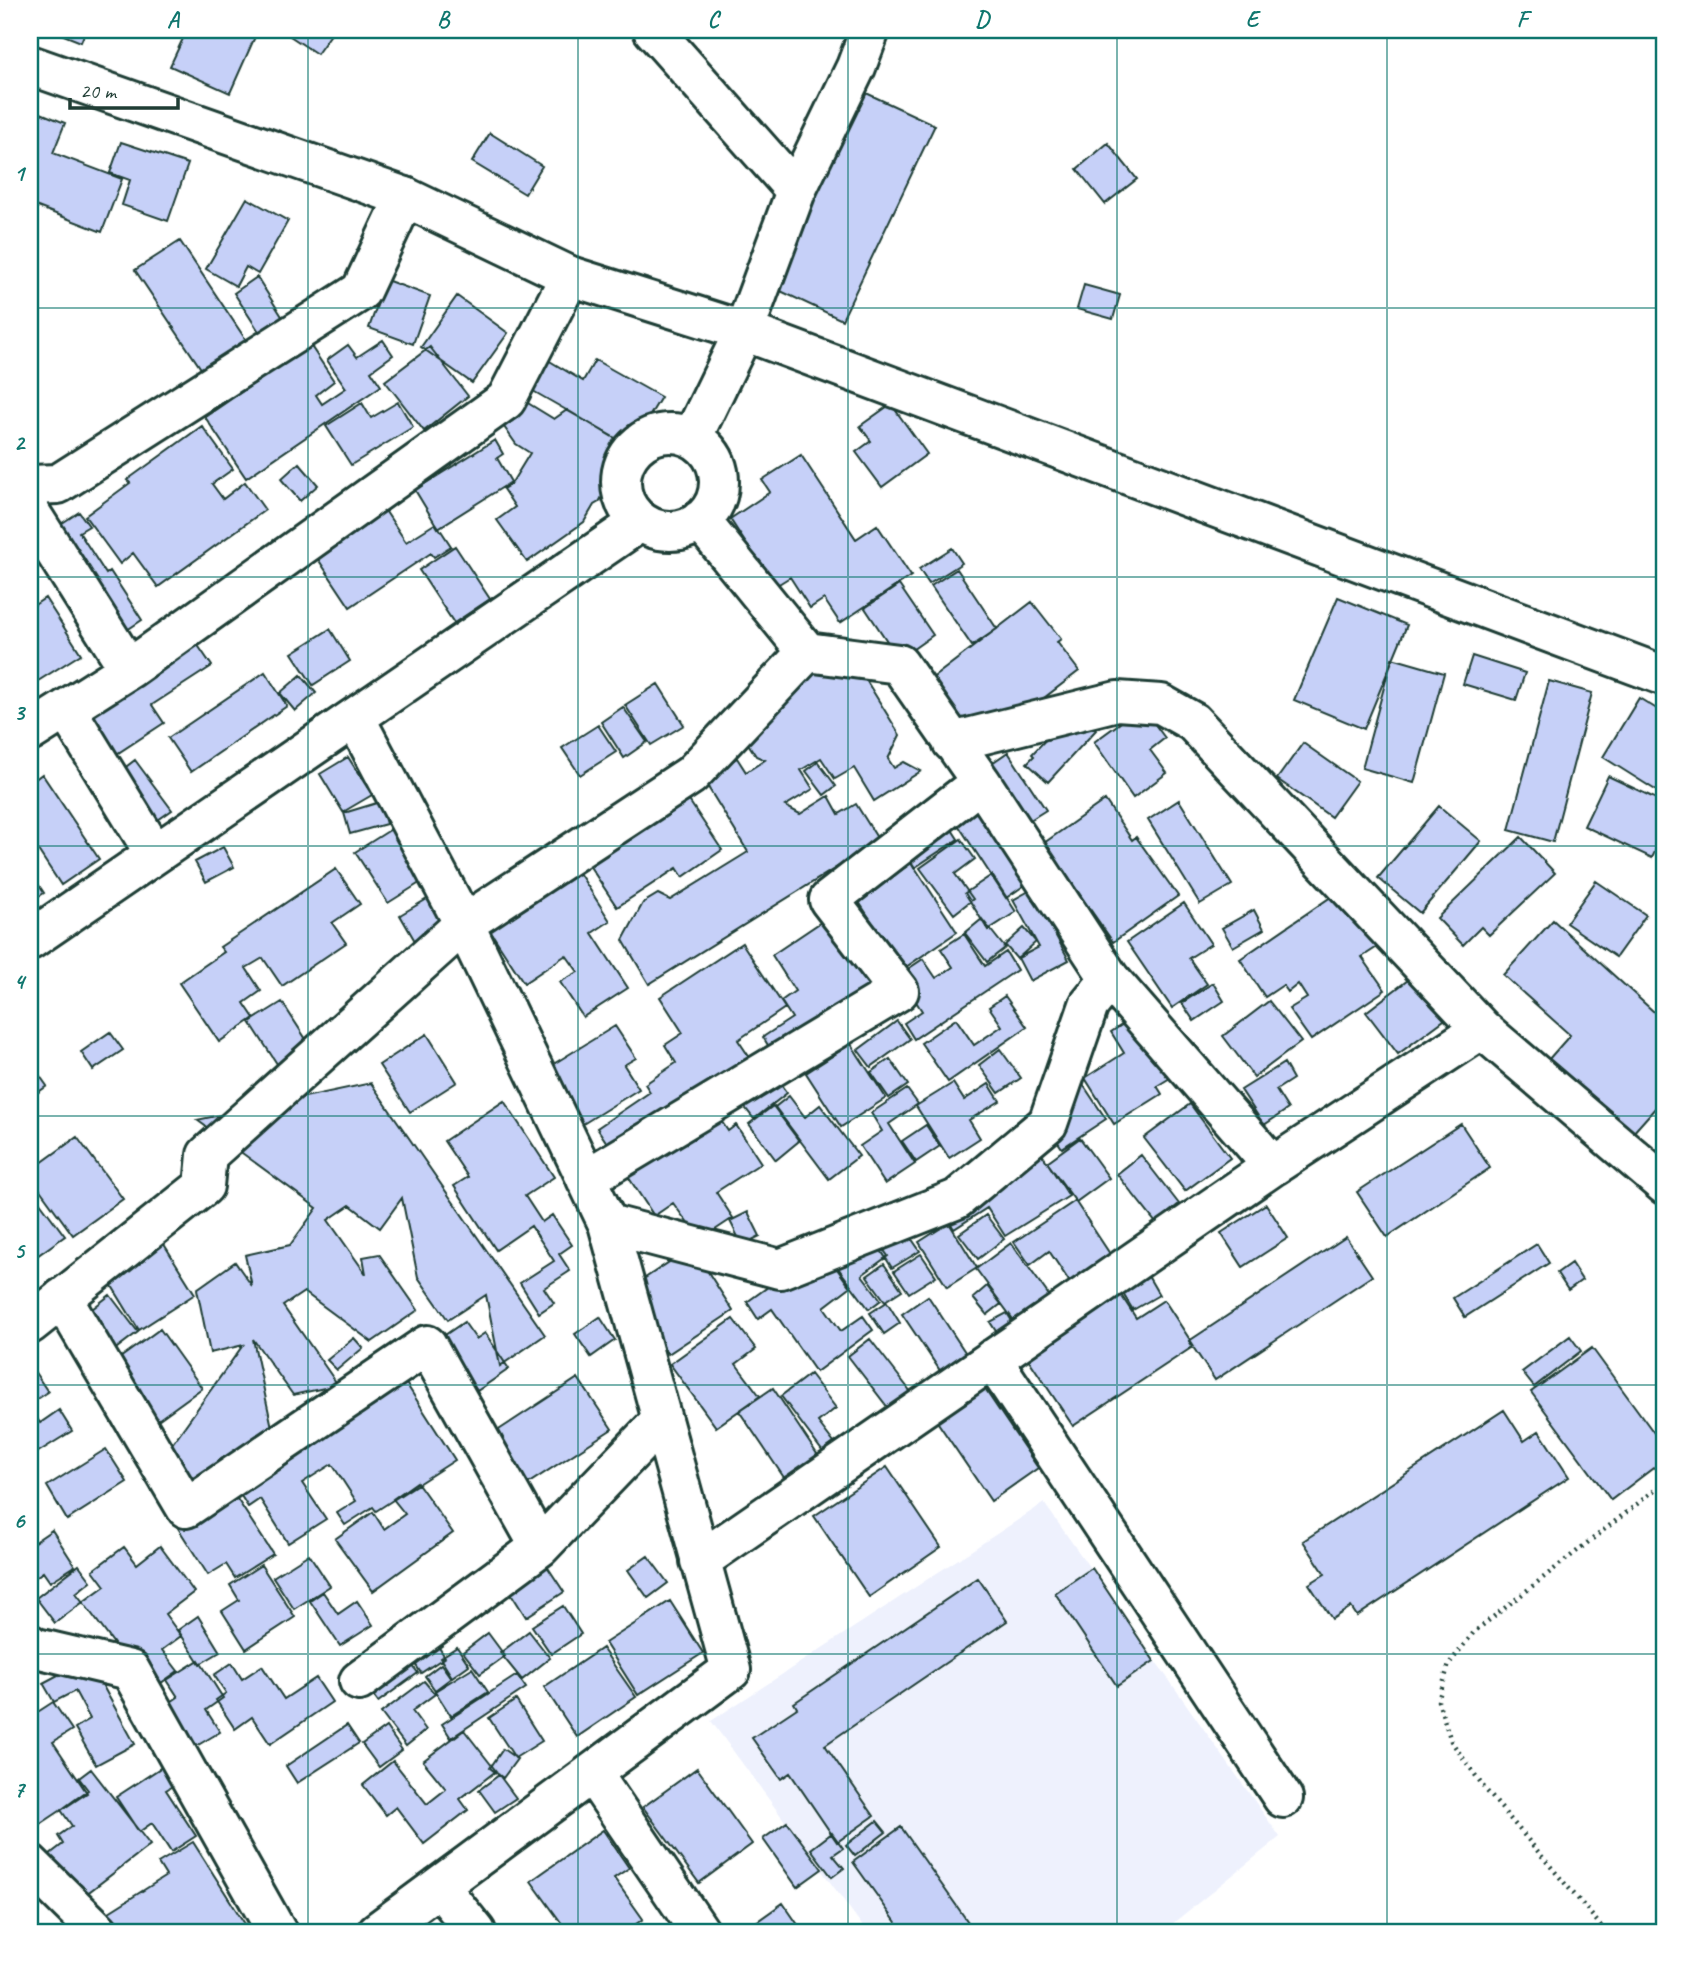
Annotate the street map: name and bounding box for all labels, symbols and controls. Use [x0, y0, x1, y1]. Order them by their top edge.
text: A [167, 5, 181, 34]
text: B [437, 5, 451, 34]
text: C [708, 5, 722, 34]
text: D [975, 5, 991, 34]
text: E [1246, 5, 1262, 34]
text: F [1517, 5, 1533, 34]
scale bar [70, 66, 178, 110]
text: 20 m [80, 78, 118, 104]
text: 1 [14, 159, 27, 188]
text: 2 [14, 428, 27, 457]
text: 3 [14, 698, 27, 727]
text: 4 [14, 967, 27, 996]
text: 5 [14, 1236, 26, 1265]
text: 6 [14, 1506, 27, 1535]
text: 7 [14, 1775, 27, 1804]

